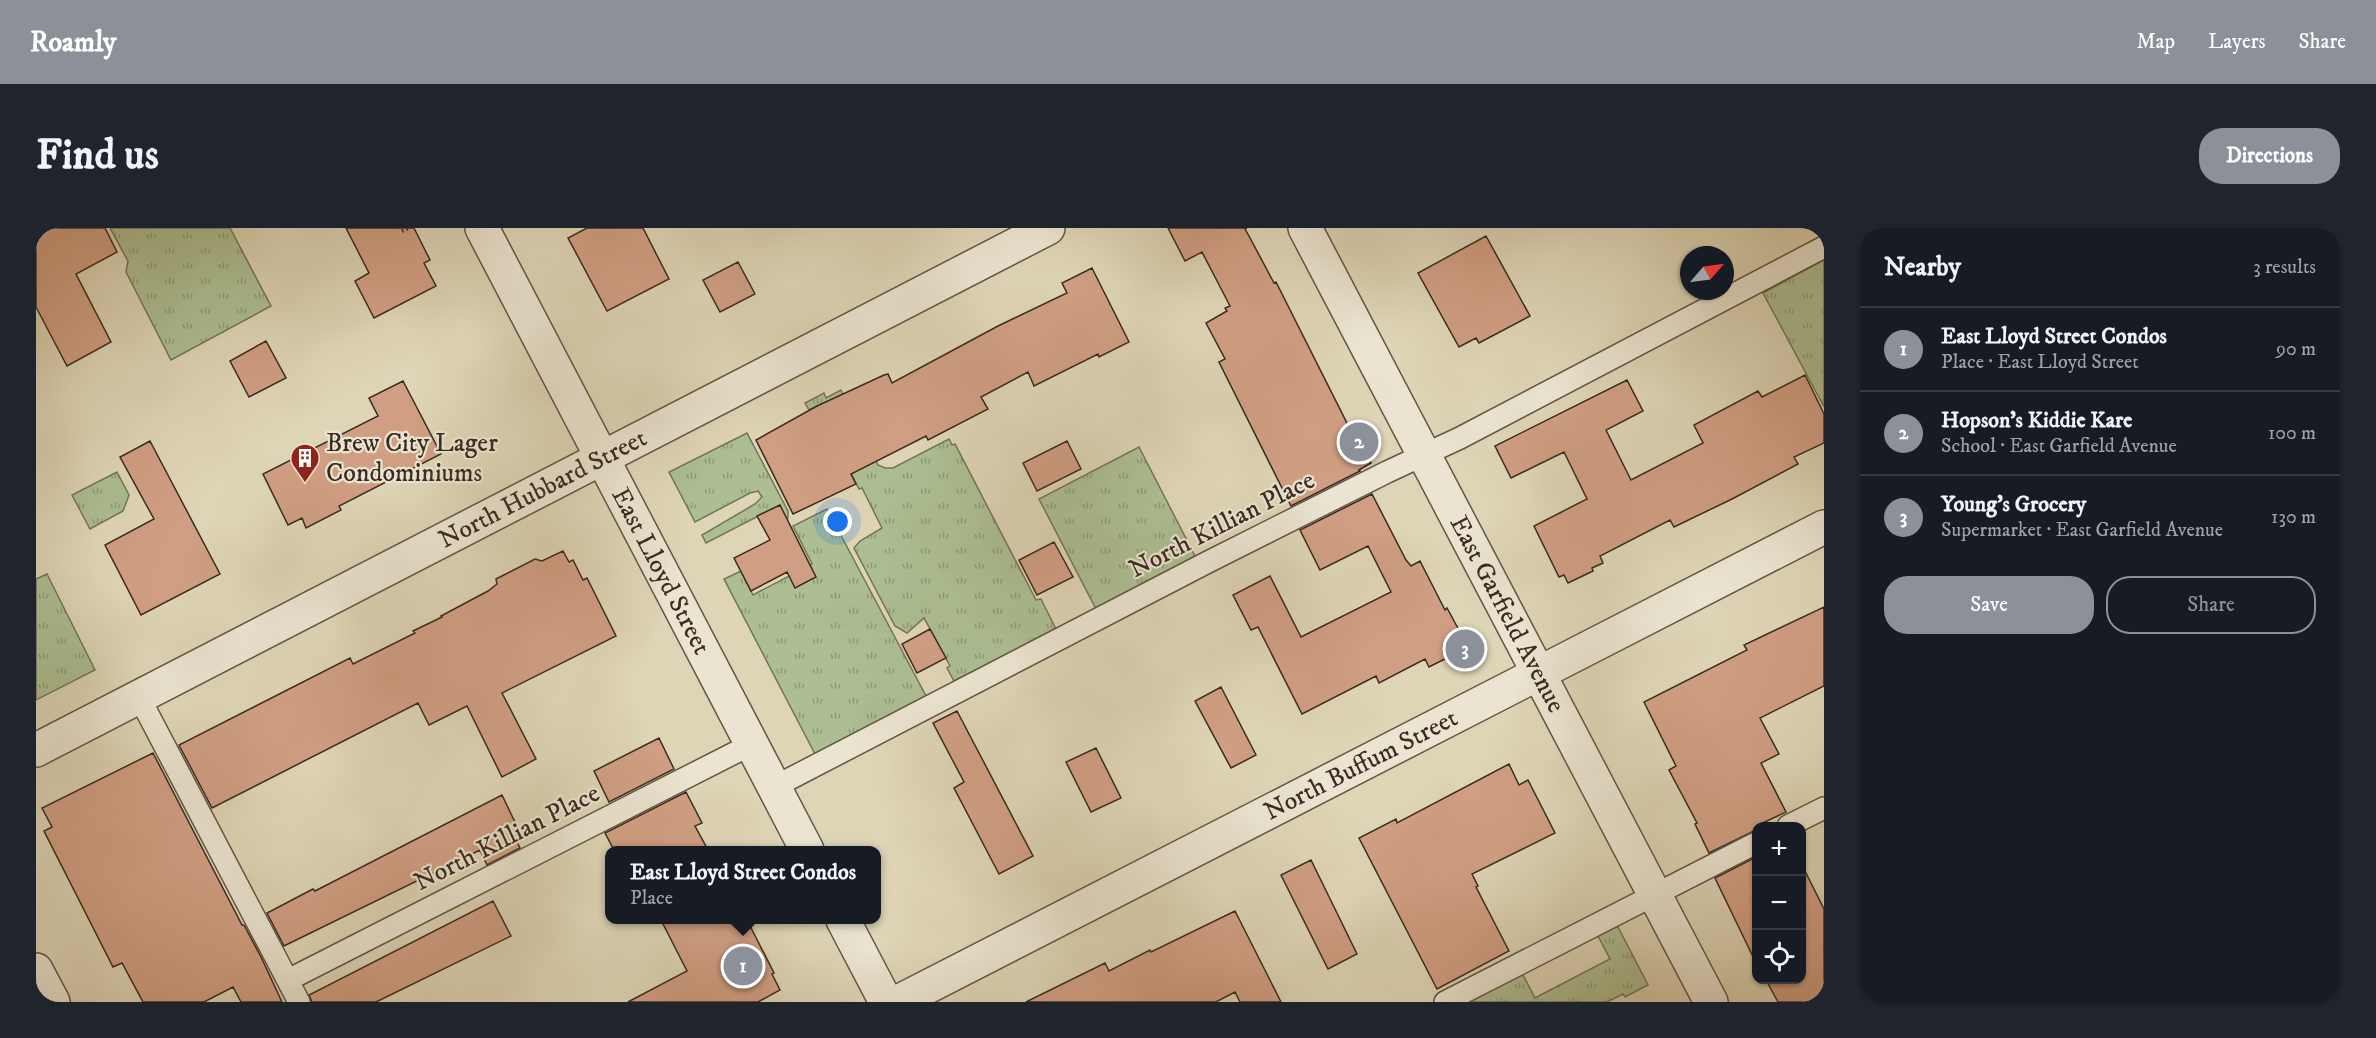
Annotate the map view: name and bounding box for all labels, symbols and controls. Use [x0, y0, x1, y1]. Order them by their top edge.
text: Roamly [30, 25, 116, 60]
text: Map [2136, 29, 2175, 55]
text: Layers [2208, 29, 2266, 55]
text: Share [2299, 29, 2346, 55]
button: Directions [2199, 128, 2340, 184]
text: Find us [36, 130, 159, 182]
north arrow [1680, 246, 1734, 300]
text: Nearby [1884, 251, 1961, 284]
text: 3 results [2253, 255, 2316, 280]
text: East Lloyd Street Condos [1941, 323, 2167, 350]
text: 1 [1900, 337, 1907, 362]
text: 90 m [2276, 337, 2316, 362]
text: Place · East Lloyd Street [1941, 350, 2139, 375]
text: Hopson's Kiddie Kare [1941, 407, 2132, 434]
pin: 2 [1340, 420, 1378, 464]
street label: North Hubbard Street [433, 421, 652, 556]
text: 2 [1899, 421, 1908, 446]
text: 100 m [2268, 421, 2316, 446]
place label: Brew City Lager Condominiums [326, 427, 498, 490]
text: School · East Garfield Avenue [1941, 434, 2177, 459]
building icon: Brew City Lager Condominiums [289, 442, 321, 484]
street label: North Killian Place [1124, 464, 1320, 586]
street label: East Lloyd Street [604, 482, 718, 660]
text: Young's Grocery [1941, 491, 2086, 518]
text: 3 [1900, 505, 1907, 530]
text: 130 m [2271, 505, 2316, 530]
your location [823, 507, 852, 536]
street label: East Garfield Avenue [1442, 510, 1573, 718]
text: Supermarket · East Garfield Avenue [1941, 518, 2223, 543]
button: Save [1884, 576, 2094, 634]
button: Share [2106, 576, 2316, 634]
pin: 3 [1446, 626, 1484, 672]
street label: North Buffum Street [1258, 701, 1463, 828]
street label: North Killian Place [409, 777, 605, 899]
map controls [1752, 822, 1806, 984]
button: + [1752, 822, 1806, 876]
popup [605, 846, 881, 924]
text: East Lloyd Street Condos [630, 859, 856, 886]
button: − [1752, 876, 1806, 930]
text: Place [630, 886, 673, 911]
button: locate [1752, 930, 1806, 984]
pin: 1 [724, 944, 762, 988]

